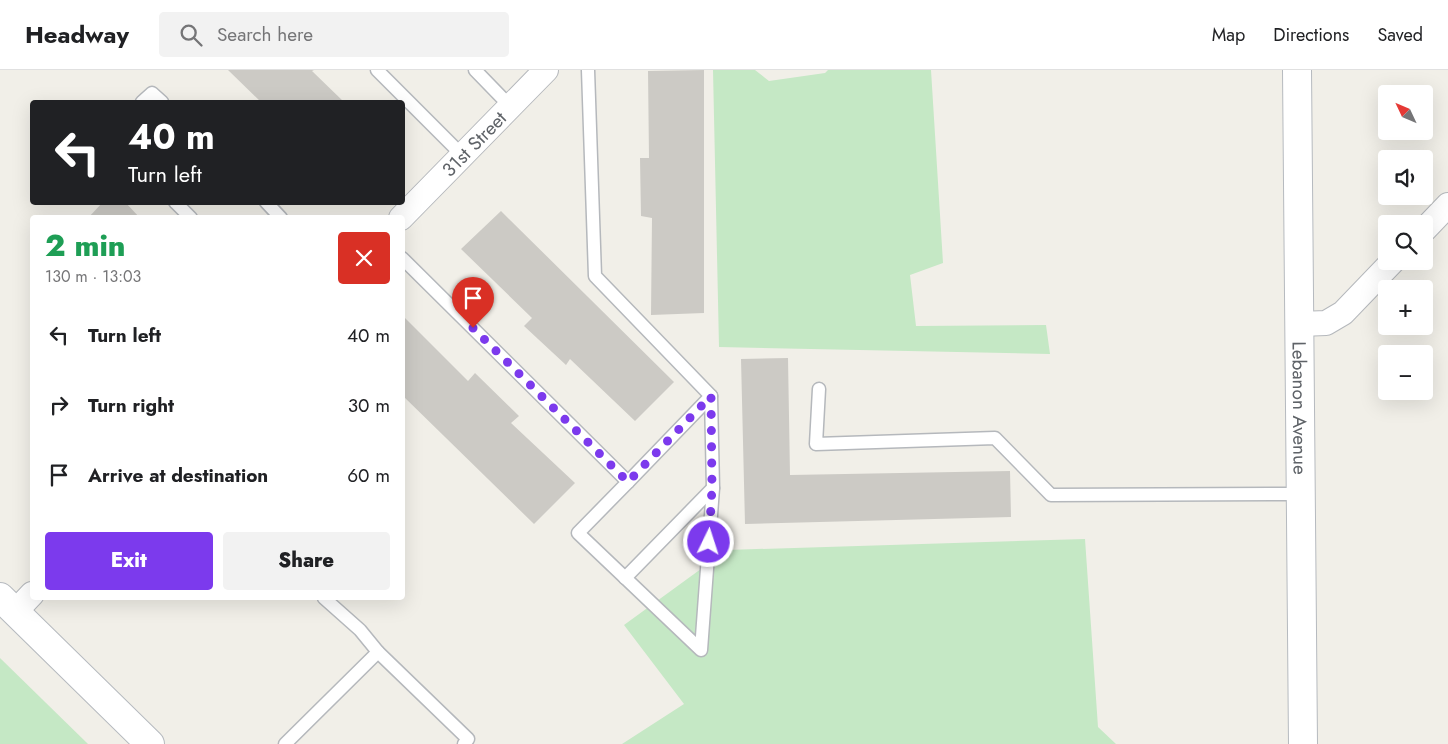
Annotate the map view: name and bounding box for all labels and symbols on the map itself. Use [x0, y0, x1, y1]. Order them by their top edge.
north arrow [1378, 85, 1432, 140]
street label: 31st Street [435, 105, 513, 183]
pin [452, 277, 494, 328]
street label: Lebanon Avenue [1286, 341, 1314, 475]
position arrow [682, 515, 734, 567]

